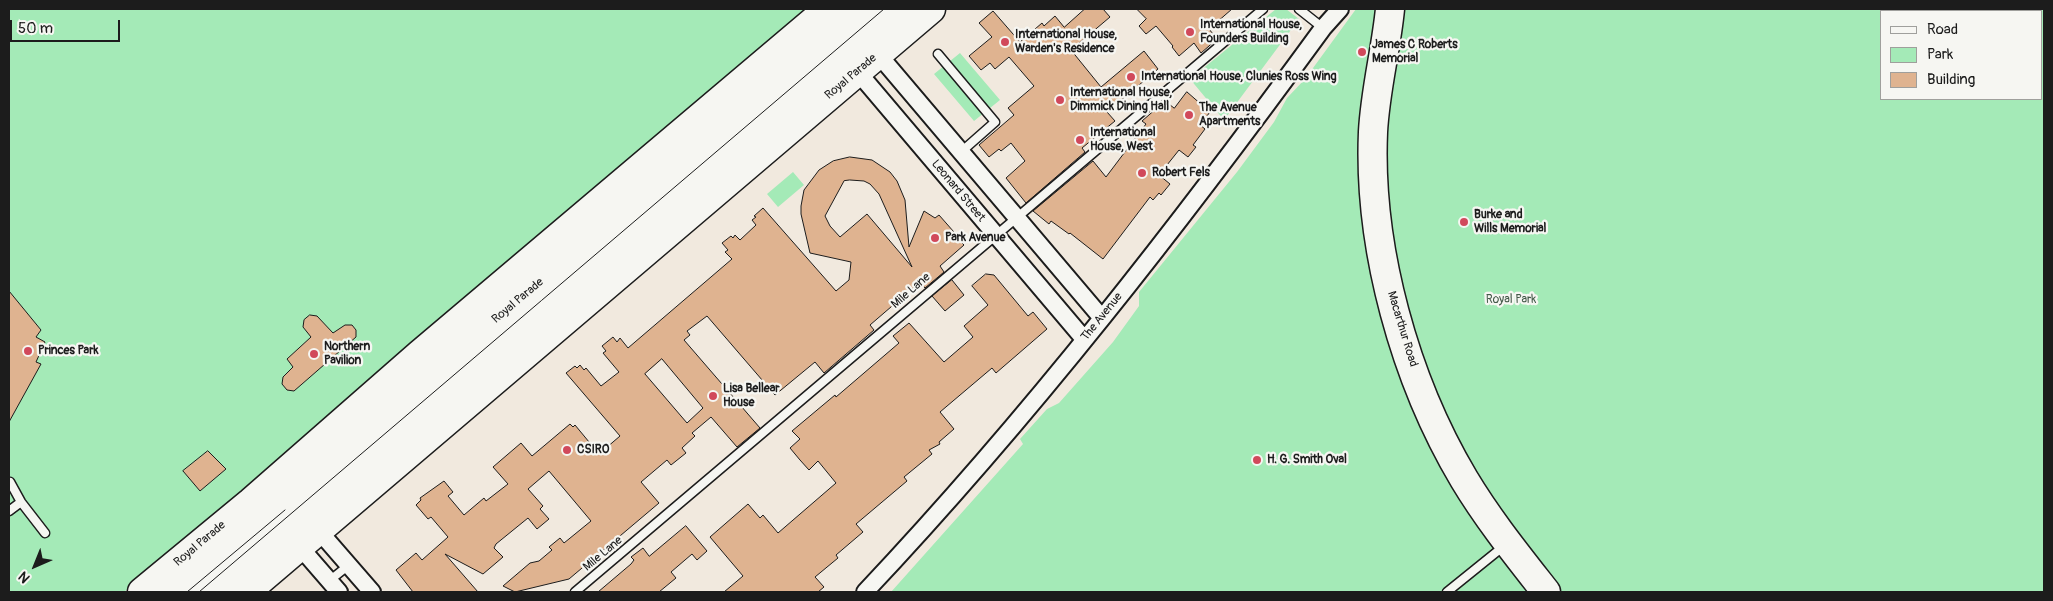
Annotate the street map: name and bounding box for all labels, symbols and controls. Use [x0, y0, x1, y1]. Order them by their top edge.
scale bar [12, 10, 122, 42]
legend [1880, 10, 2043, 100]
place label: International House, Founders Building [1200, 18, 1302, 46]
text: 50 m [18, 19, 53, 38]
text: Road [1927, 20, 1958, 39]
marker: International House, Founders Building [1184, 26, 1196, 38]
place label: International House, Warden's Residence [1015, 28, 1117, 56]
marker: International House, Warden's Residence [999, 36, 1011, 48]
place label: James C Roberts Memorial [1372, 38, 1458, 66]
text: Park [1927, 45, 1953, 64]
marker: James C Roberts Memorial [1356, 46, 1368, 58]
street label: Royal Parade [822, 51, 880, 103]
place label: International House, Clunies Ross Wing [1141, 70, 1337, 84]
text: Building [1927, 70, 1975, 89]
marker: International House, Clunies Ross Wing [1125, 71, 1137, 83]
place label: International House, Dimmick Dining Hall [1070, 86, 1172, 114]
marker: International House, Dimmick Dining Hall [1054, 94, 1066, 106]
place label: The Avenue Apartments [1199, 101, 1260, 129]
marker: The Avenue Apartments [1183, 109, 1195, 121]
place label: International House, West [1090, 126, 1156, 154]
marker: International House, West [1074, 134, 1086, 146]
street label: Leonard Street [928, 157, 988, 225]
place label: Robert Fels [1152, 166, 1210, 180]
marker: Robert Fels [1136, 167, 1148, 179]
place label: Burke and Wills Memorial [1474, 208, 1546, 236]
marker: Burke and Wills Memorial [1458, 216, 1470, 228]
place label: Park Avenue [945, 231, 1006, 245]
marker: Park Avenue [929, 232, 941, 244]
street label: Mile Lane [889, 270, 933, 312]
street label: Royal Parade [489, 275, 547, 327]
street label: Macarthur Road [1384, 289, 1420, 369]
street label: The Avenue [1078, 290, 1126, 344]
park label: Royal Park [1486, 293, 1536, 307]
place label: Northern Pavilion [324, 340, 370, 368]
place label: Princes Park [38, 344, 98, 358]
marker: Princes Park [22, 345, 34, 357]
marker: Northern Pavilion [308, 348, 320, 360]
place label: Lisa Bellear House [723, 382, 780, 410]
marker: Lisa Bellear House [707, 390, 719, 402]
place label: CSIRO [577, 443, 609, 457]
marker: CSIRO [561, 444, 573, 456]
place label: H. G. Smith Oval [1267, 453, 1347, 467]
marker: H. G. Smith Oval [1251, 454, 1263, 466]
street label: Royal Parade [171, 518, 229, 570]
street label: Mile Lane [580, 533, 626, 575]
north arrow [10, 541, 60, 591]
text: N [15, 568, 34, 587]

